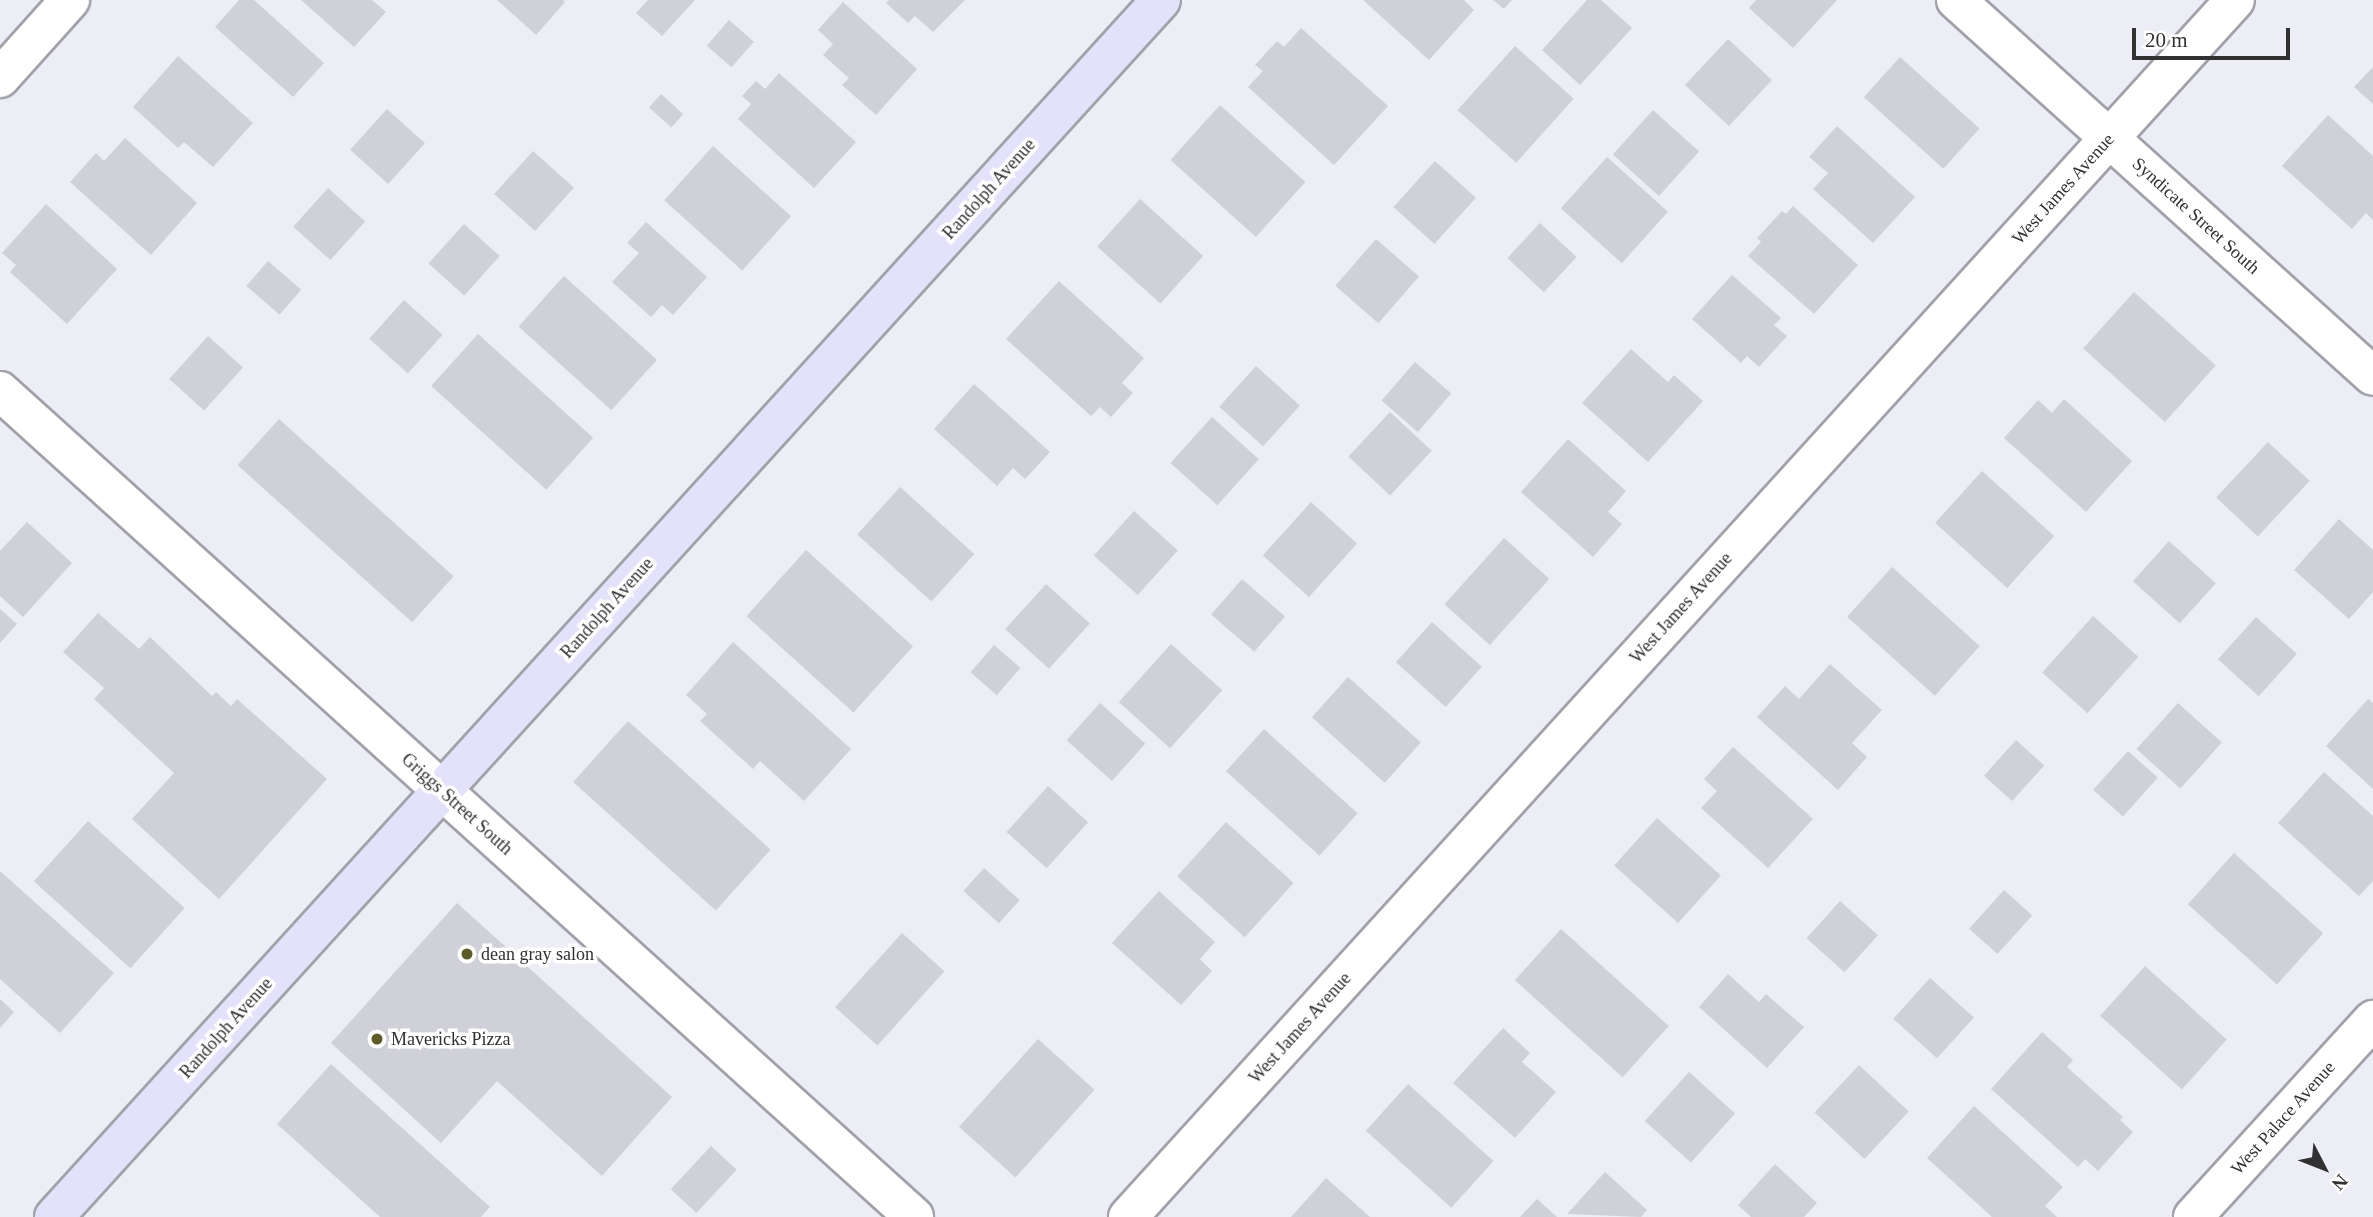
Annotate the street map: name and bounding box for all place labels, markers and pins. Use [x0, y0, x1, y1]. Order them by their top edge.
place label: dean gray salon [481, 943, 594, 965]
marker: dean gray salon [459, 946, 475, 962]
place label: Mavericks Pizza [391, 1028, 510, 1050]
marker: Mavericks Pizza [369, 1031, 385, 1047]

